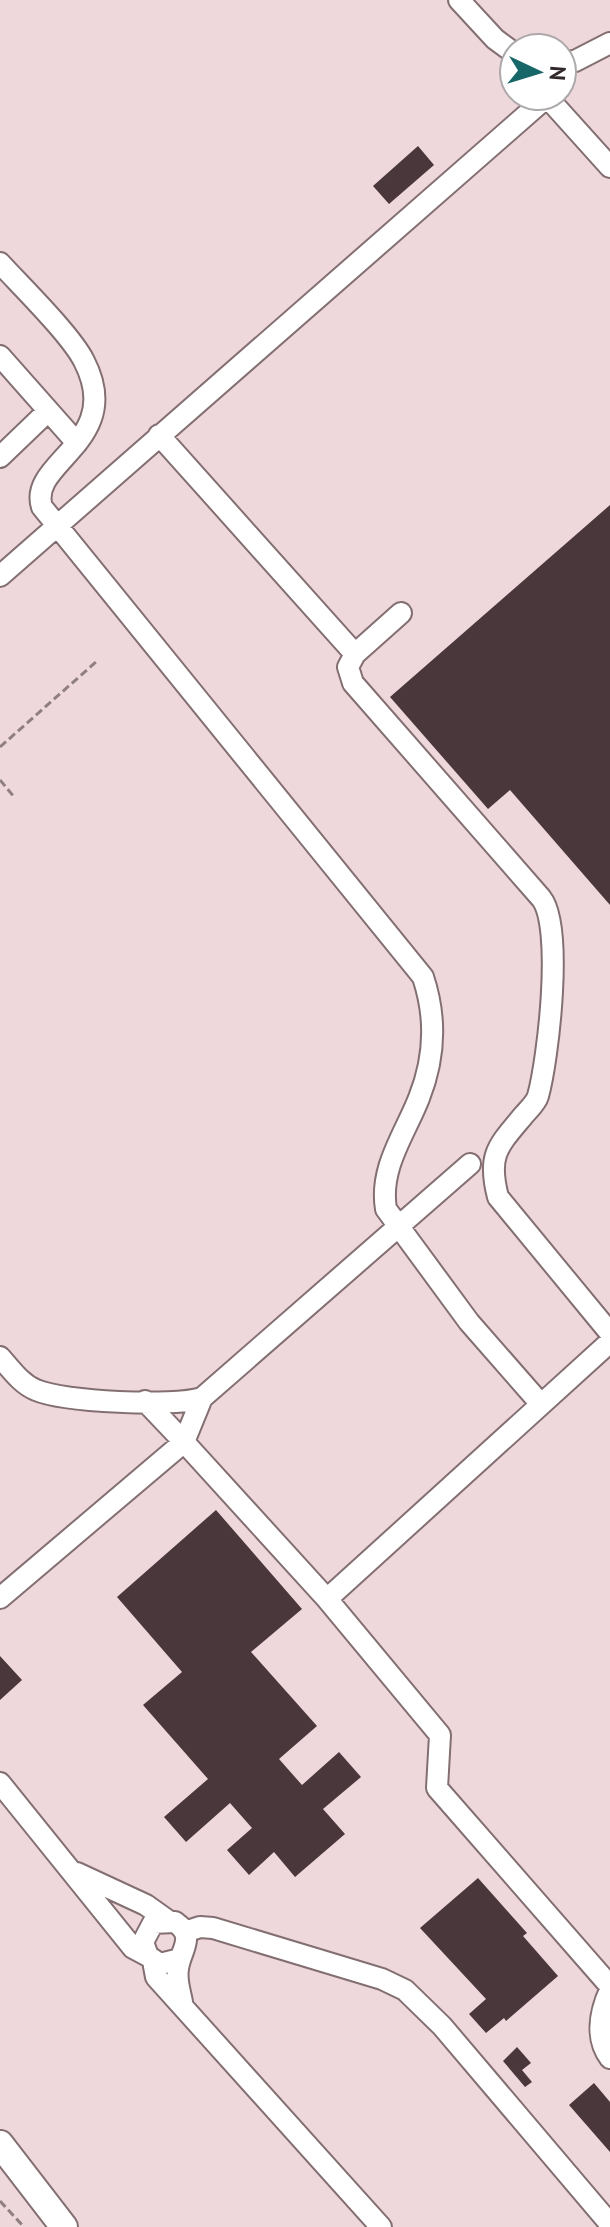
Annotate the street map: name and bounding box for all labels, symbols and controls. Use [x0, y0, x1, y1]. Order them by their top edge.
north arrow [498, 32, 578, 112]
text: N [543, 65, 572, 82]

